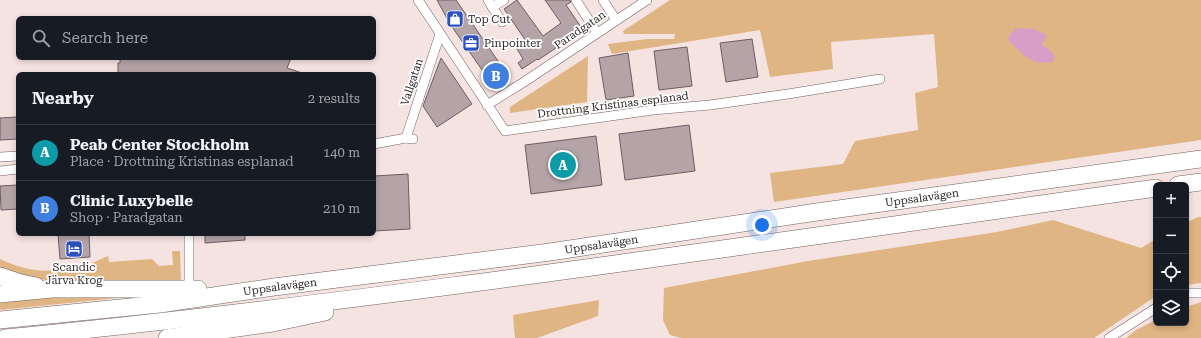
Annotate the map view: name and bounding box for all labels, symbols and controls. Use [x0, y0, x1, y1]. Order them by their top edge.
street label: Paradgatan [552, 8, 608, 52]
shop icon: Top Cut [445, 9, 465, 29]
place label: Top Cut [468, 13, 510, 26]
search box [16, 16, 376, 60]
icon: search [30, 27, 52, 49]
text: Search here [62, 29, 148, 47]
office icon: Pinpointer [461, 33, 481, 53]
place label: Pinpointer [484, 37, 541, 50]
street label: Vallgatan [398, 57, 426, 107]
pin: B [483, 61, 509, 91]
text: Nearby [32, 88, 94, 108]
street label: Drottning Kristinas esplanad [537, 89, 689, 121]
text: 2 results [308, 91, 360, 106]
text: Peab Center Stockholm [70, 136, 249, 154]
text: A [40, 145, 50, 160]
text: 140 m [323, 145, 360, 160]
pin: A [550, 150, 576, 180]
text: Place · Drottning Kristinas esplanad [70, 154, 294, 169]
map controls [1153, 182, 1189, 326]
button: + [1153, 182, 1189, 218]
street label: Uppsalavägen [884, 186, 960, 209]
text: Clinic Luxybelle [70, 192, 193, 210]
text: B [40, 201, 50, 216]
text: 210 m [323, 201, 360, 216]
text: Shop · Paradgatan [70, 210, 183, 225]
your location [752, 215, 772, 235]
button: − [1153, 218, 1189, 254]
street label: Uppsalavägen [563, 232, 639, 256]
hotel icon: Scandic Järva Krog [64, 239, 84, 259]
button: locate [1153, 254, 1189, 290]
place label: Scandic Järva Krog [46, 261, 103, 287]
street label: Uppsalavägen [242, 275, 318, 298]
button: layers [1153, 290, 1189, 326]

